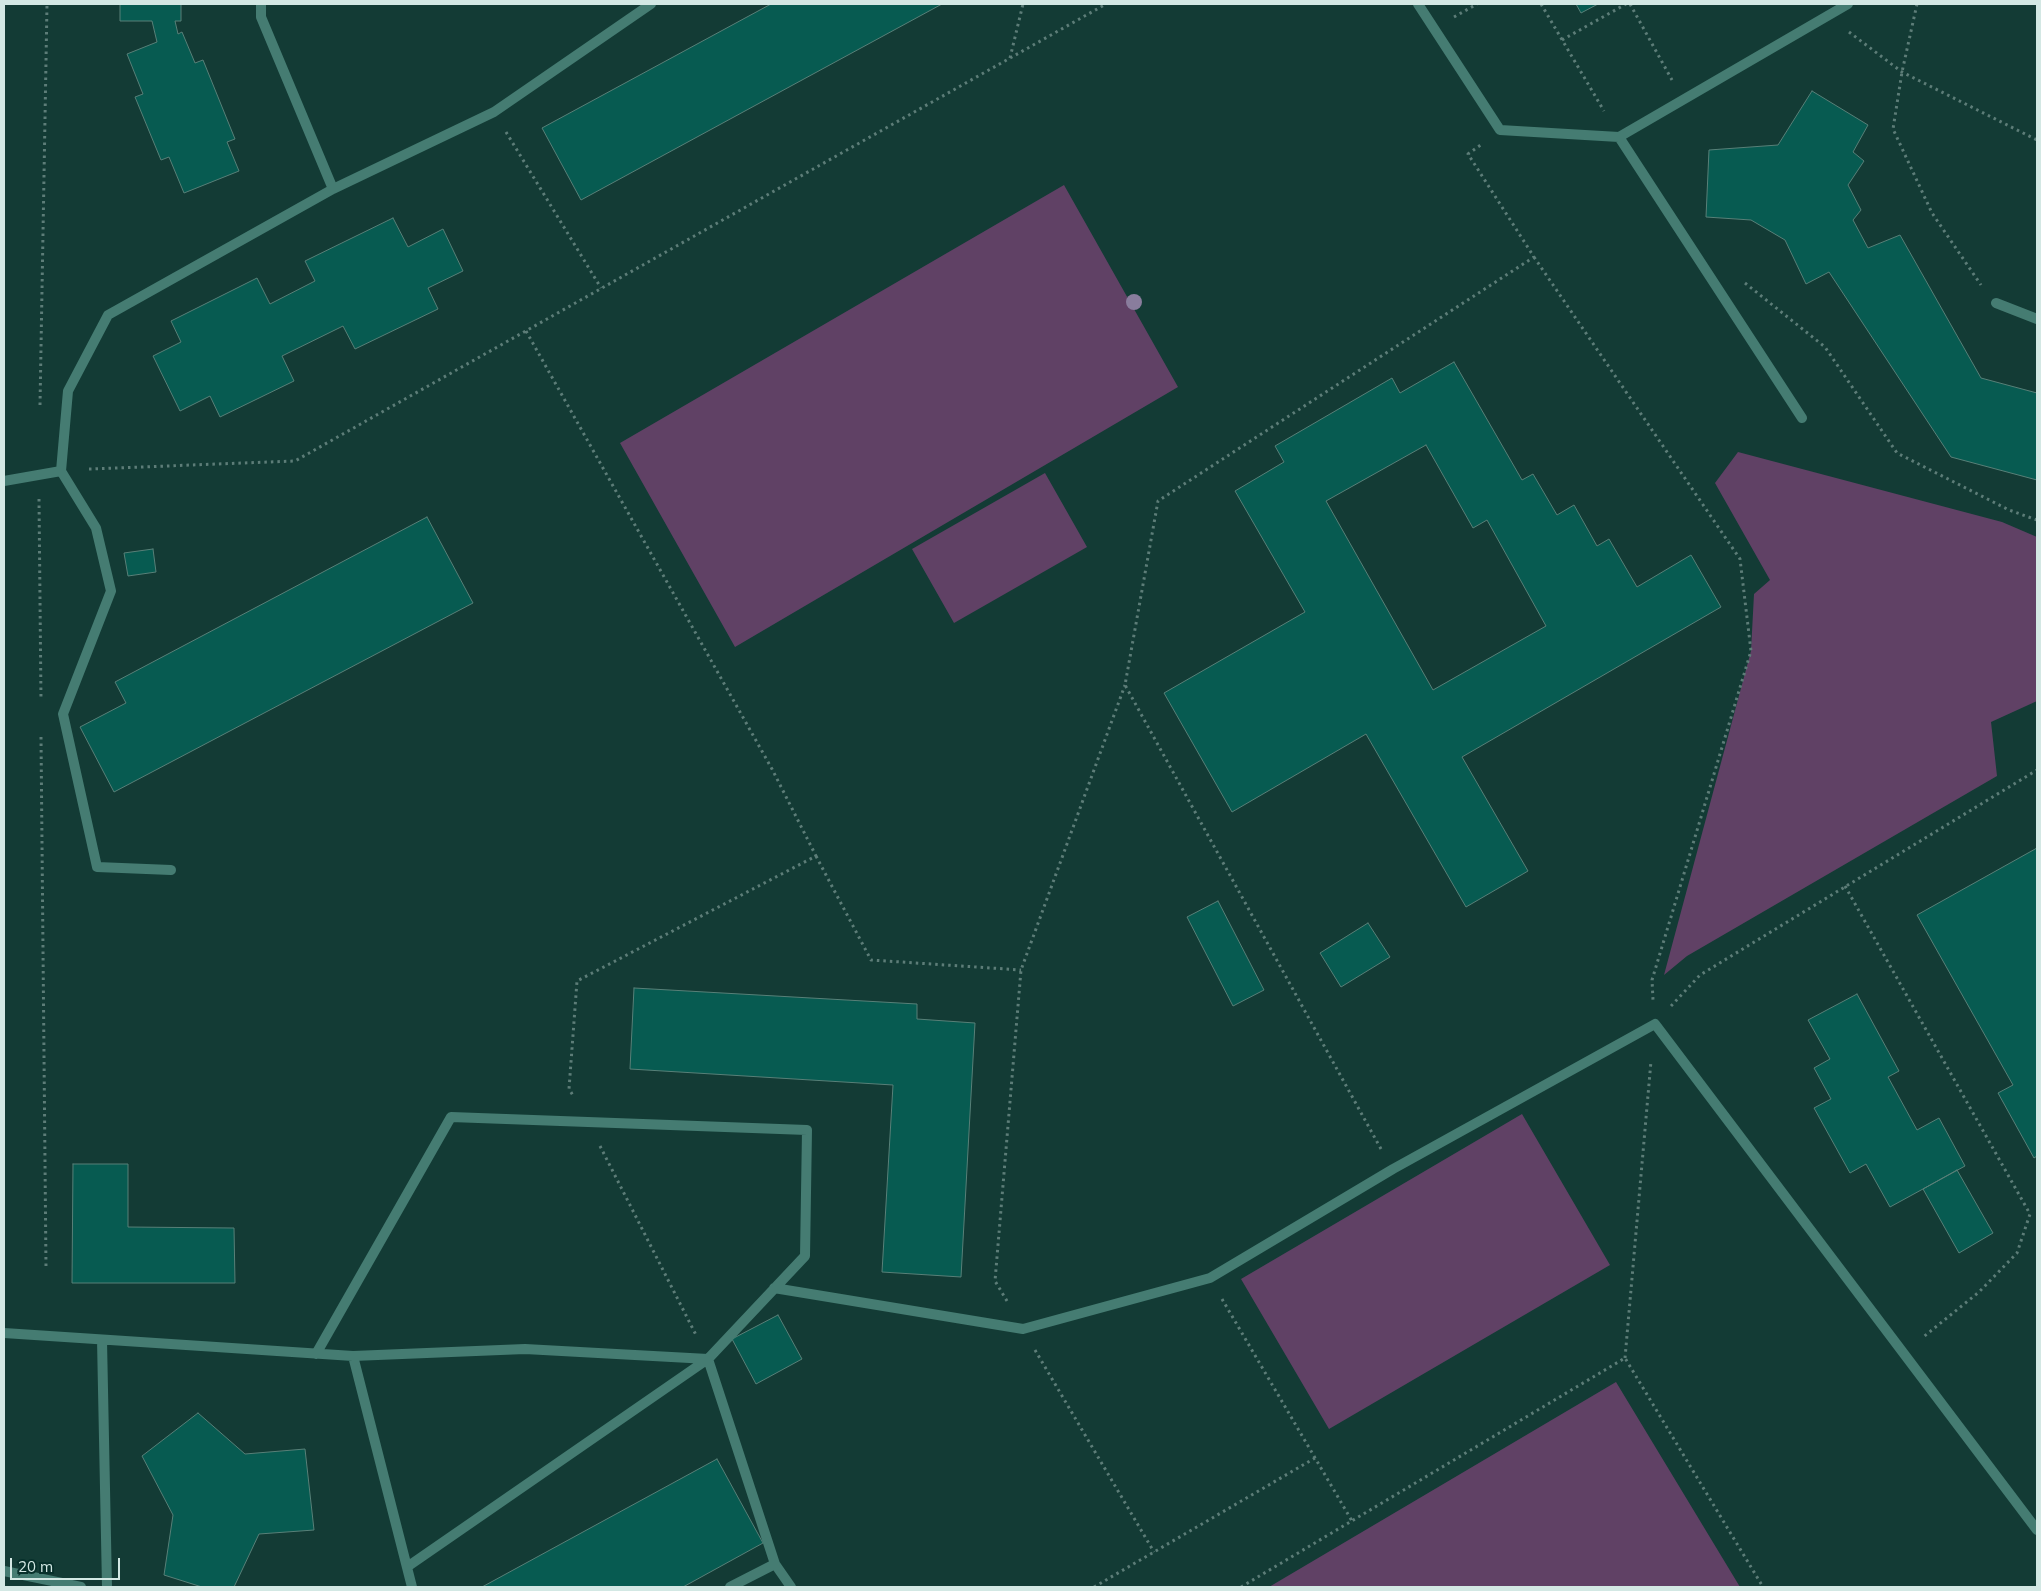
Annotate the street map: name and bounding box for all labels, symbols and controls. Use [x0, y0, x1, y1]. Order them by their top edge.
scale bar [12, 1548, 122, 1580]
text: 20 m [18, 1557, 53, 1576]

